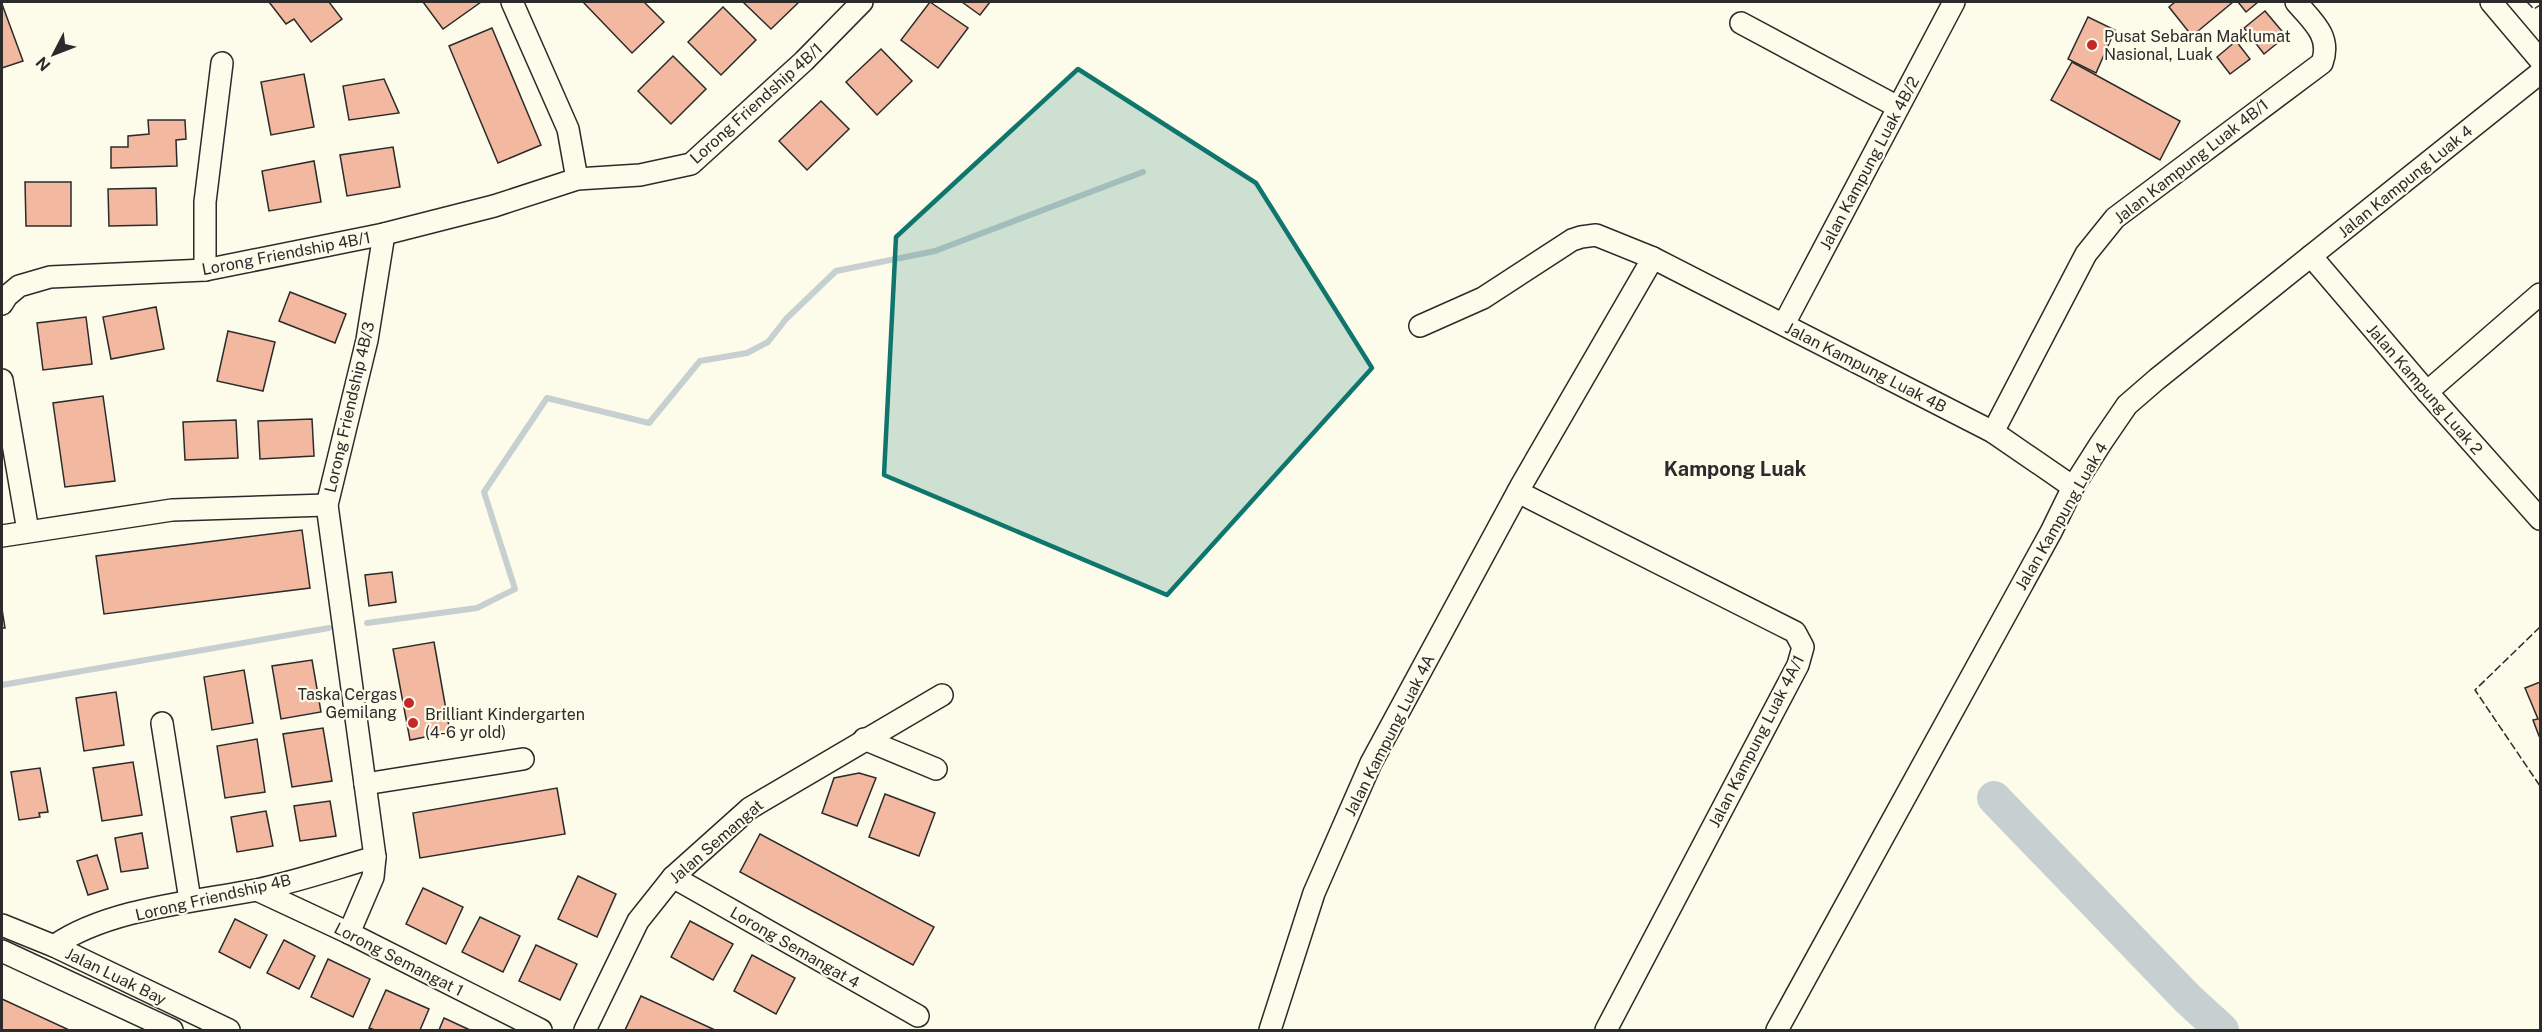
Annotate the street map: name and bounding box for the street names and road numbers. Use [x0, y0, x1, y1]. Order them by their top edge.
street label: Lorong Friendship 4B/1 [686, 39, 826, 168]
street label: Jalan Kampung Luak 4B/2 [1816, 73, 1923, 253]
street label: Jalan Kampung Luak 4B/1 [2110, 95, 2272, 227]
street label: Jalan Kampung Luak 4 [2334, 121, 2476, 242]
street label: Lorong Friendship 4B/1 [200, 228, 372, 279]
street label: Jalan Kampung Luak 4B [1782, 319, 1950, 416]
street label: Lorong Friendship 4B/3 [321, 320, 378, 494]
street label: Jalan Kampung Luak 2 [2363, 320, 2487, 459]
street label: Jalan Kampung Luak 4 [2011, 439, 2112, 594]
street label: Jalan Kampung Luak 4A [1340, 651, 1439, 819]
street label: Jalan Kampung Luak 4A/1 [1705, 652, 1808, 831]
street label: Jalan Semangat [666, 796, 767, 887]
street label: Lorong Friendship 4B [133, 870, 293, 925]
street label: Lorong Semangat 4 [727, 903, 863, 992]
street label: Lorong Semangat 1 [331, 919, 467, 1000]
street label: Jalan Luak Bay [62, 944, 170, 1009]

